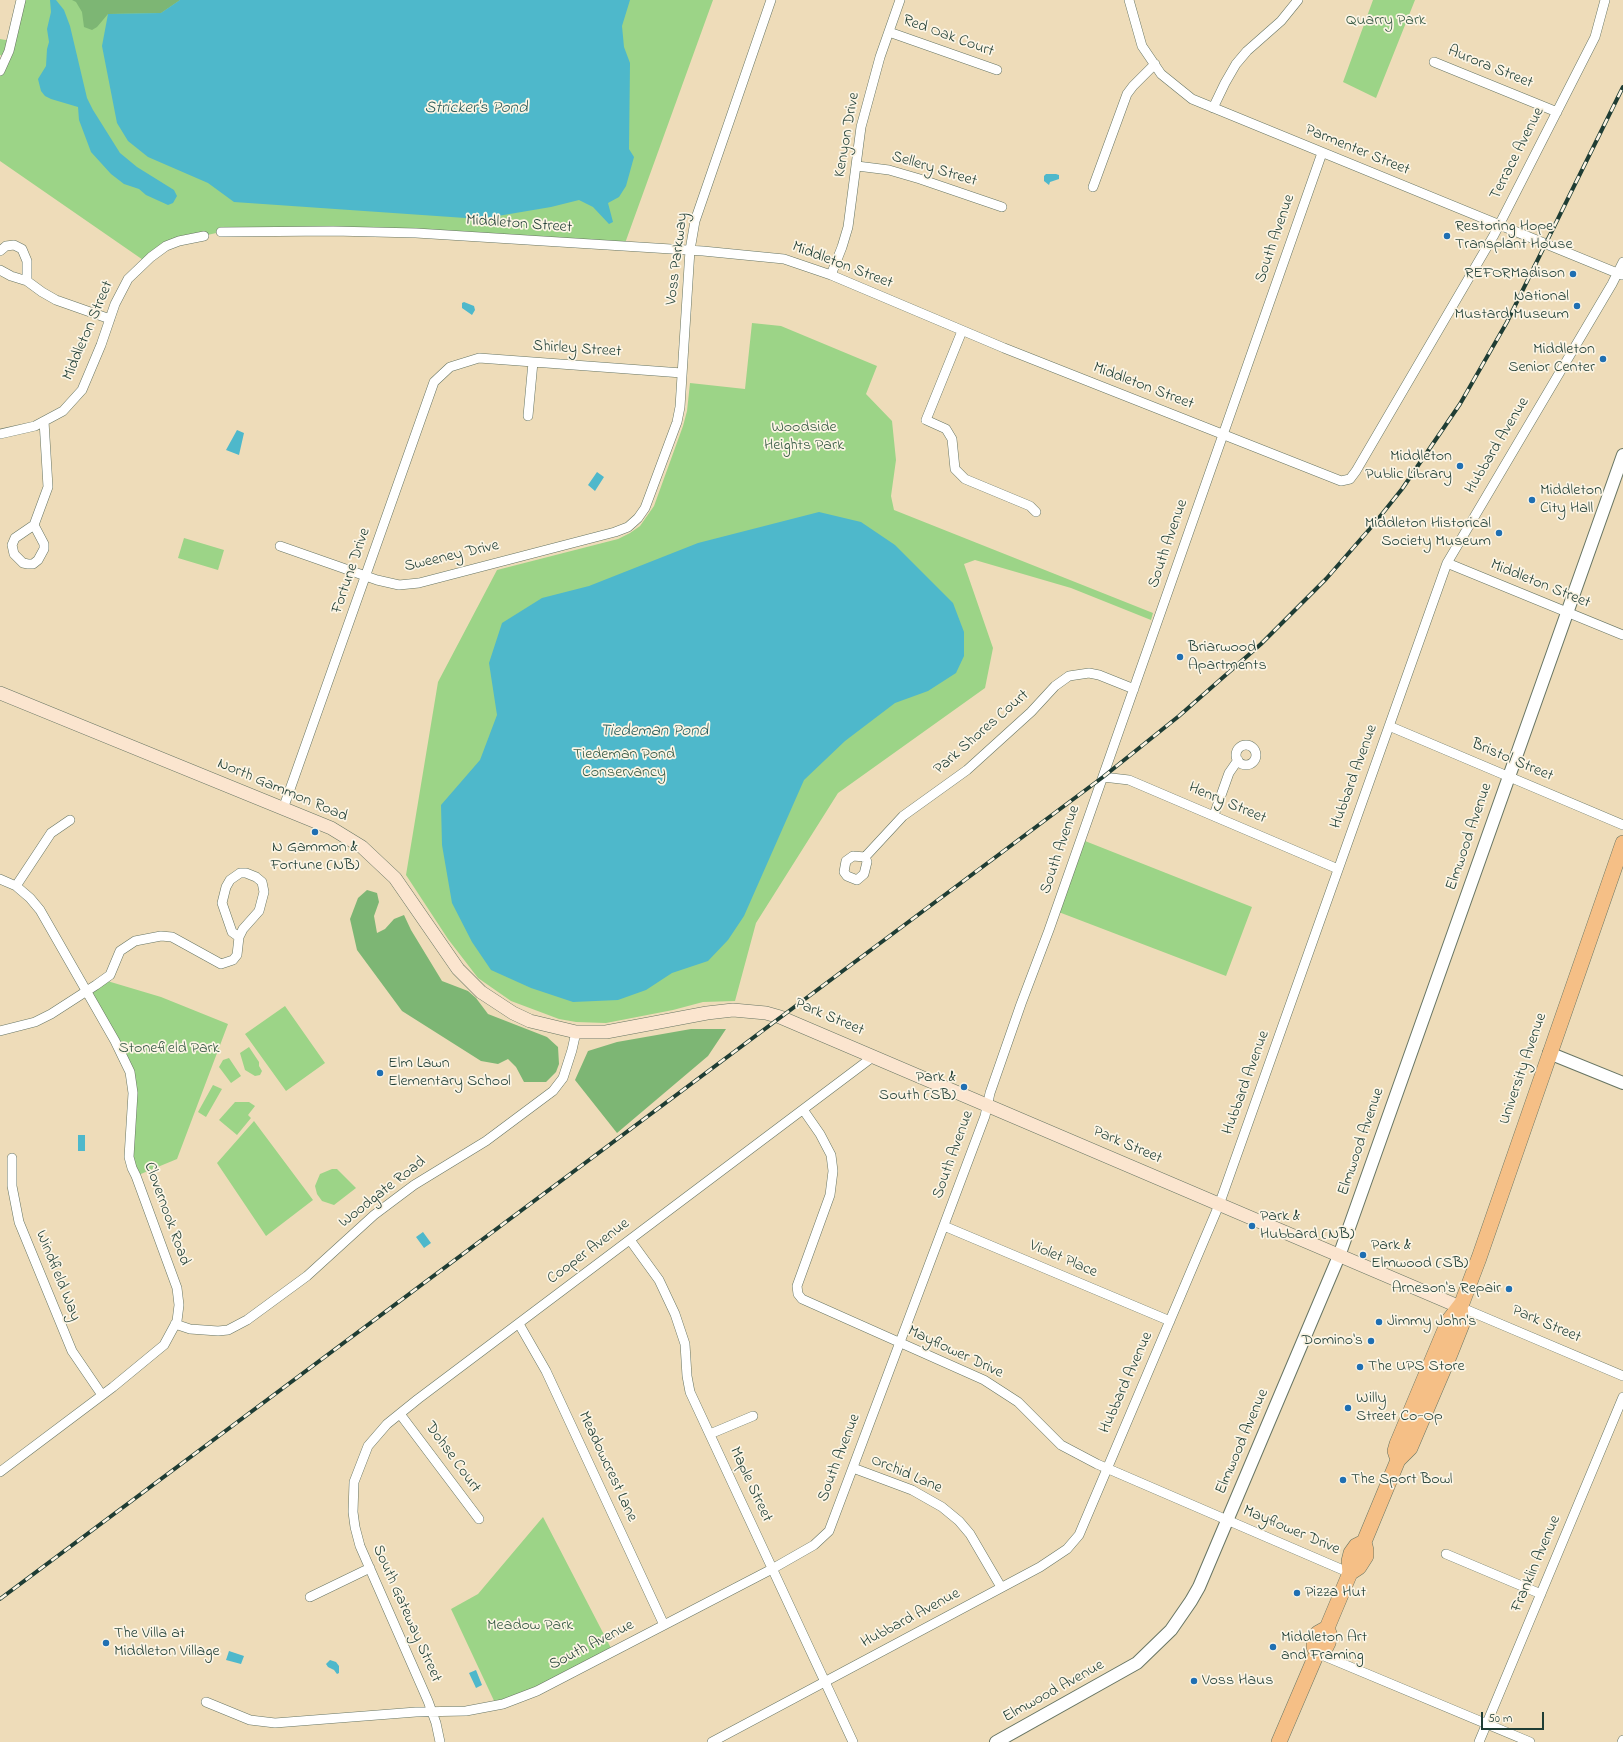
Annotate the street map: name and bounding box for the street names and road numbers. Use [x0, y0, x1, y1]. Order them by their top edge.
street label: Red Oak Court [900, 12, 996, 62]
street label: Aurora Street [1445, 42, 1535, 94]
street label: Kenyon Drive [831, 91, 865, 179]
street label: Terrace Avenue [1487, 105, 1549, 203]
street label: Parmenter Street [1302, 121, 1412, 181]
street label: Sellery Street [889, 148, 979, 192]
street label: South Avenue [1252, 192, 1300, 286]
street label: Middleton Street [465, 212, 573, 238]
street label: Voss Parkway [663, 212, 693, 306]
street label: Middleton Street [789, 238, 895, 294]
street label: Middleton Street [59, 278, 119, 384]
street label: Shirley Street [532, 337, 622, 363]
street label: Middleton Street [1090, 359, 1196, 415]
street label: Hubbard Avenue [1462, 394, 1534, 498]
street label: South Avenue [1145, 497, 1193, 591]
street label: Fortune Drive [328, 526, 376, 616]
street label: Sweeney Drive [403, 537, 501, 577]
street label: Middleton Street [1487, 556, 1593, 614]
street label: Park Shores Court [930, 686, 1034, 780]
street label: Hubbard Avenue [1327, 722, 1383, 832]
street label: Bristol Street [1468, 735, 1556, 787]
street label: North Gammon Road [214, 755, 350, 827]
street label: Henry Street [1185, 779, 1269, 829]
street label: Elmwood Avenue [1443, 781, 1497, 893]
street label: South Avenue [1037, 803, 1085, 897]
street label: Park Street [792, 995, 866, 1041]
street label: University Avenue [1496, 1011, 1552, 1127]
street label: Hubbard Avenue [1219, 1028, 1275, 1138]
street label: Elmwood Avenue [1335, 1086, 1389, 1198]
street label: South Avenue [929, 1108, 979, 1202]
street label: Park Street [1090, 1123, 1164, 1169]
street label: Woodgate Road [336, 1153, 430, 1233]
street label: Clovernook Road [138, 1160, 194, 1268]
street label: Cooper Avenue [544, 1215, 634, 1289]
street label: Windfield Way [30, 1228, 84, 1324]
street label: Violet Place [1026, 1237, 1100, 1283]
street label: Park Street [1509, 1302, 1583, 1348]
street label: Mayflower Drive [904, 1322, 1006, 1384]
street label: Hubbard Avenue [1096, 1329, 1158, 1437]
street label: Elmwood Avenue [1212, 1386, 1274, 1498]
street label: Meadowcrest Lane [573, 1409, 641, 1525]
street label: South Avenue [814, 1411, 866, 1505]
street label: Dohse Court [420, 1419, 484, 1497]
street label: Maple Street [724, 1444, 776, 1526]
street label: Orchid Lane [867, 1451, 945, 1499]
street label: Mayflower Drive [1240, 1502, 1342, 1560]
street label: Franklin Avenue [1508, 1513, 1566, 1615]
street label: South Gateway Street [367, 1542, 445, 1686]
street label: Hubbard Avenue [858, 1585, 964, 1653]
street label: South Avenue [546, 1616, 638, 1676]
street label: Elmwood Avenue [1000, 1656, 1108, 1728]

